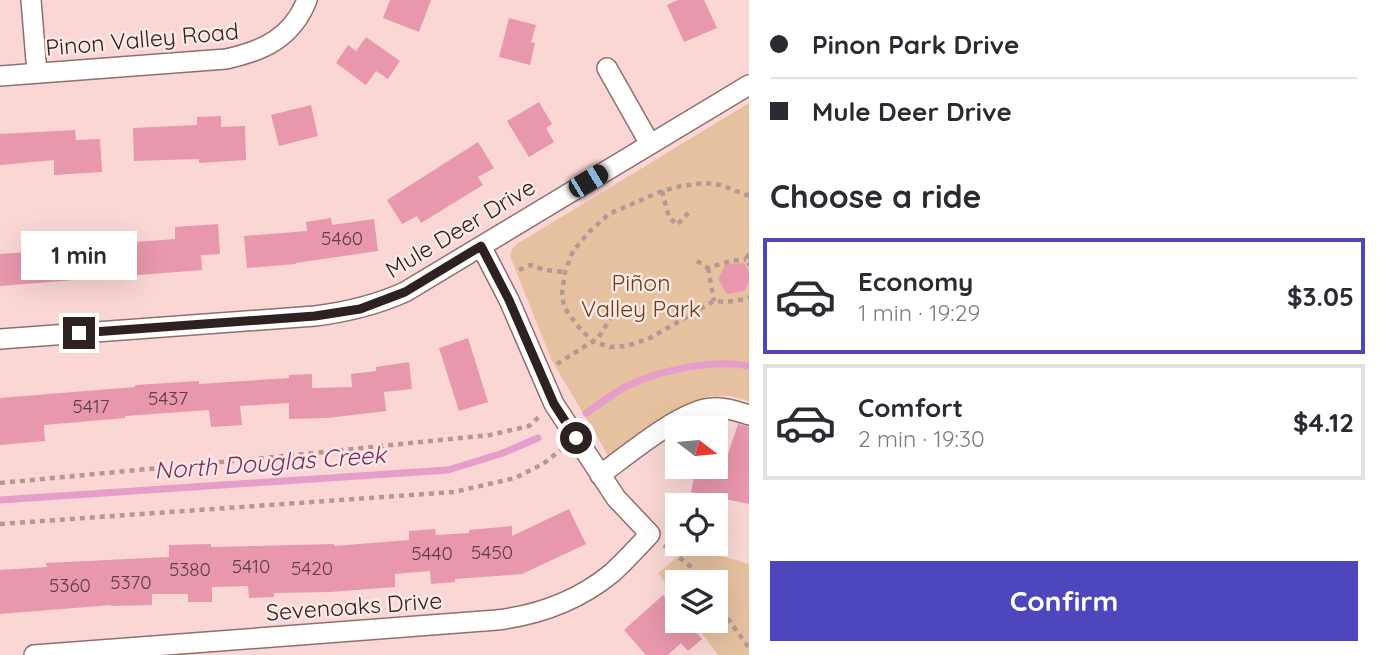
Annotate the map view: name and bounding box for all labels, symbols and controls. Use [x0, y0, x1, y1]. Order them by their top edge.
street label: Pinon Valley Road [44, 16, 240, 62]
text: Pinon Park Drive [812, 28, 1019, 61]
text: Mule Deer Drive [812, 95, 1012, 128]
car [565, 161, 612, 201]
street label: Mule Deer Drive [380, 172, 540, 284]
text: Choose a ride [770, 176, 982, 216]
house number: 5460 [321, 226, 363, 250]
callout: 1 min [21, 232, 137, 280]
text: 1 min [51, 241, 107, 270]
icon: car [774, 265, 837, 328]
text: Economy [858, 265, 973, 298]
park label: Piñon Valley Park [581, 268, 701, 323]
text: $3.05 [1287, 280, 1354, 313]
text: 1 min · 19:29 [858, 298, 980, 327]
route end [63, 317, 95, 349]
house number: 5437 [148, 386, 188, 410]
icon: car [774, 391, 837, 454]
text: Comfort [858, 391, 963, 424]
house number: 5417 [72, 394, 110, 418]
text: $4.12 [1293, 406, 1354, 439]
north arrow [665, 416, 728, 480]
map controls [665, 416, 728, 633]
route start [560, 422, 592, 454]
text: 2 min · 19:30 [858, 424, 985, 453]
water label: North Douglas Creek [153, 439, 389, 485]
button: locate [665, 493, 728, 556]
house number: 5450 [471, 540, 513, 564]
house number: 5440 [411, 541, 453, 565]
house number: 5410 [232, 554, 270, 578]
house number: 5420 [291, 556, 333, 580]
house number: 5380 [169, 557, 211, 581]
button: Confirm [770, 561, 1358, 641]
house number: 5370 [110, 570, 152, 594]
button: layers [665, 570, 728, 633]
house number: 5360 [49, 573, 91, 597]
street label: Sevenoaks Drive [265, 585, 443, 627]

